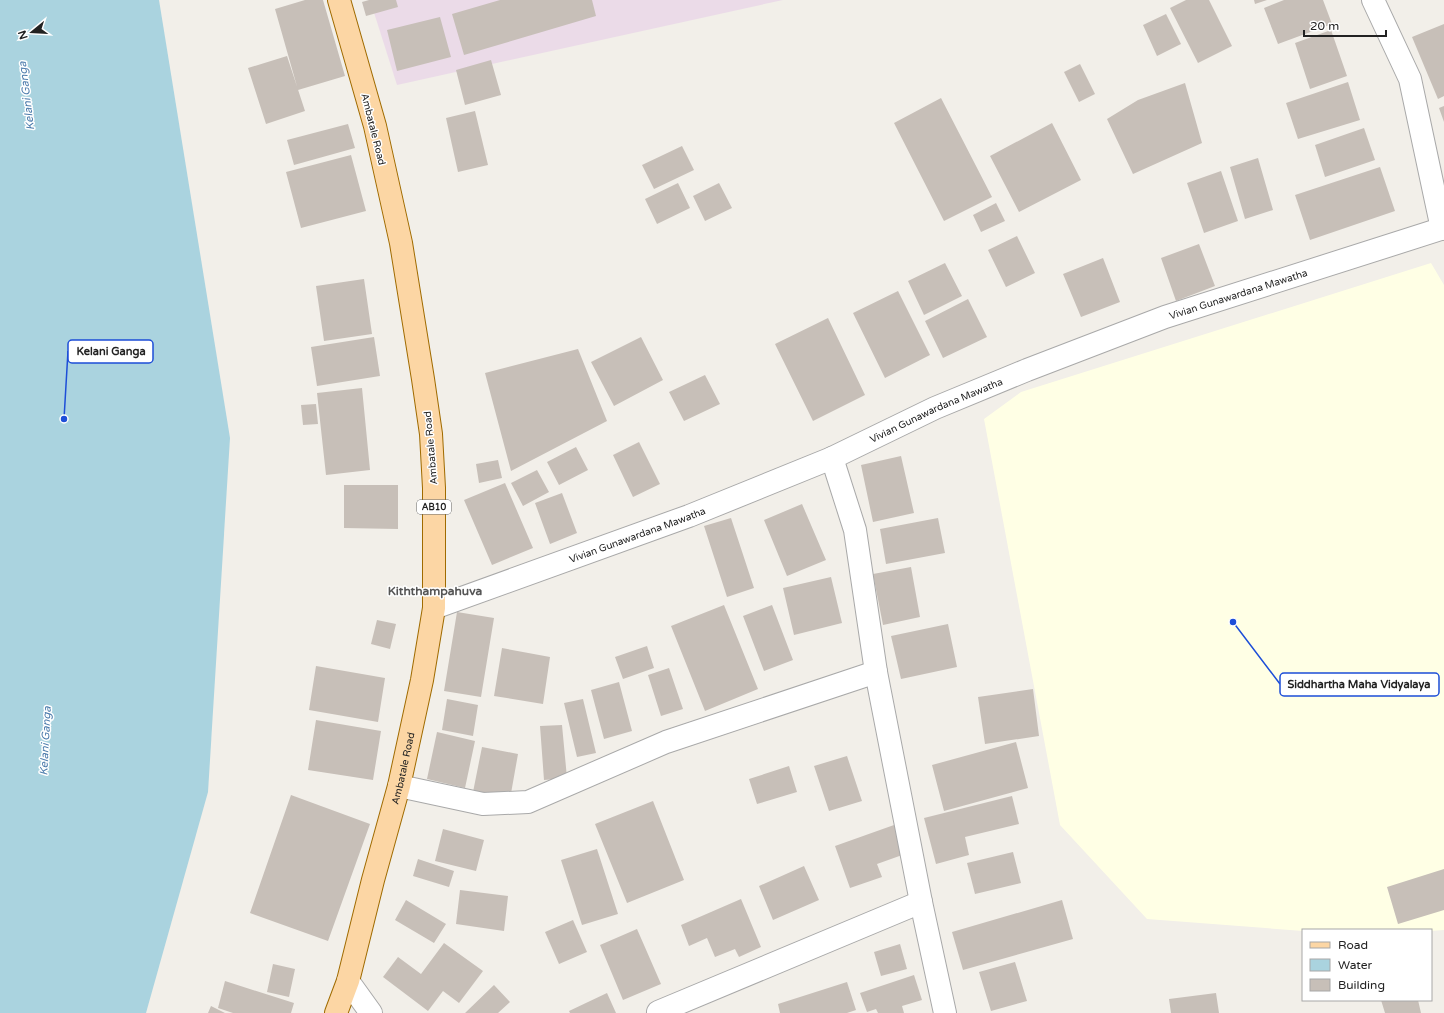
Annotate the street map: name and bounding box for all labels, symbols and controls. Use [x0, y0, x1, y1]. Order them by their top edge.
north arrow [12, 12, 52, 52]
scale bar [1304, 12, 1386, 38]
text: 20 m [1310, 19, 1339, 33]
text: N [15, 29, 31, 41]
water label: Kelani Ganga [16, 60, 37, 131]
street label: Ambatale Road [358, 92, 388, 166]
street label: Vivian Gunawardana Mawatha [1168, 267, 1309, 322]
callout: Kelani Ganga [68, 340, 153, 363]
text: Kelani Ganga [76, 345, 146, 359]
street label: Vivian Gunawardana Mawatha [868, 376, 1004, 446]
street label: Ambatale Road [422, 411, 440, 485]
road number: AB10 [417, 500, 451, 514]
street label: Vivian Gunawardana Mawatha [568, 505, 707, 566]
district label: Kiththampahuva [388, 584, 482, 599]
callout: Siddhartha Maha Vidyalaya [1280, 673, 1439, 696]
text: Siddhartha Maha Vidyalaya [1288, 678, 1430, 692]
water label: Kelani Ganga [37, 705, 54, 776]
street label: Ambatale Road [389, 731, 418, 806]
legend [1302, 929, 1432, 1001]
text: Road [1338, 938, 1368, 952]
text: Water [1338, 958, 1373, 972]
text: Building [1338, 978, 1385, 992]

